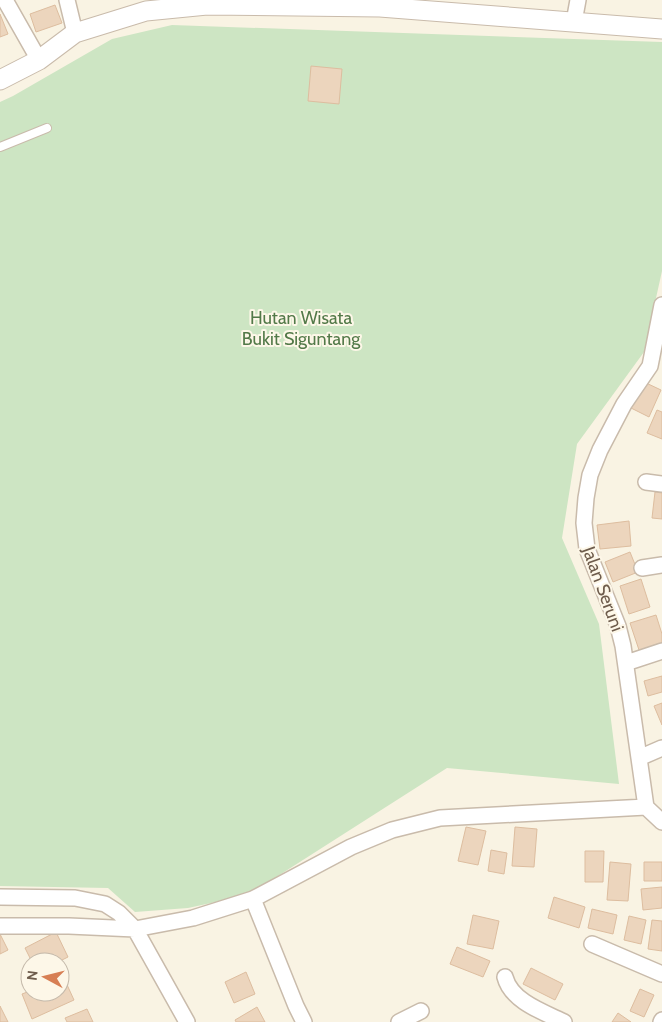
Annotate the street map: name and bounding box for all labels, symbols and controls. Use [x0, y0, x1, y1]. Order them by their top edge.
park label: Hutan Wisata Bukit Siguntang [242, 307, 361, 350]
street label: Jalan Seruni [577, 543, 629, 634]
north arrow [20, 952, 70, 1002]
text: N [23, 969, 42, 981]

